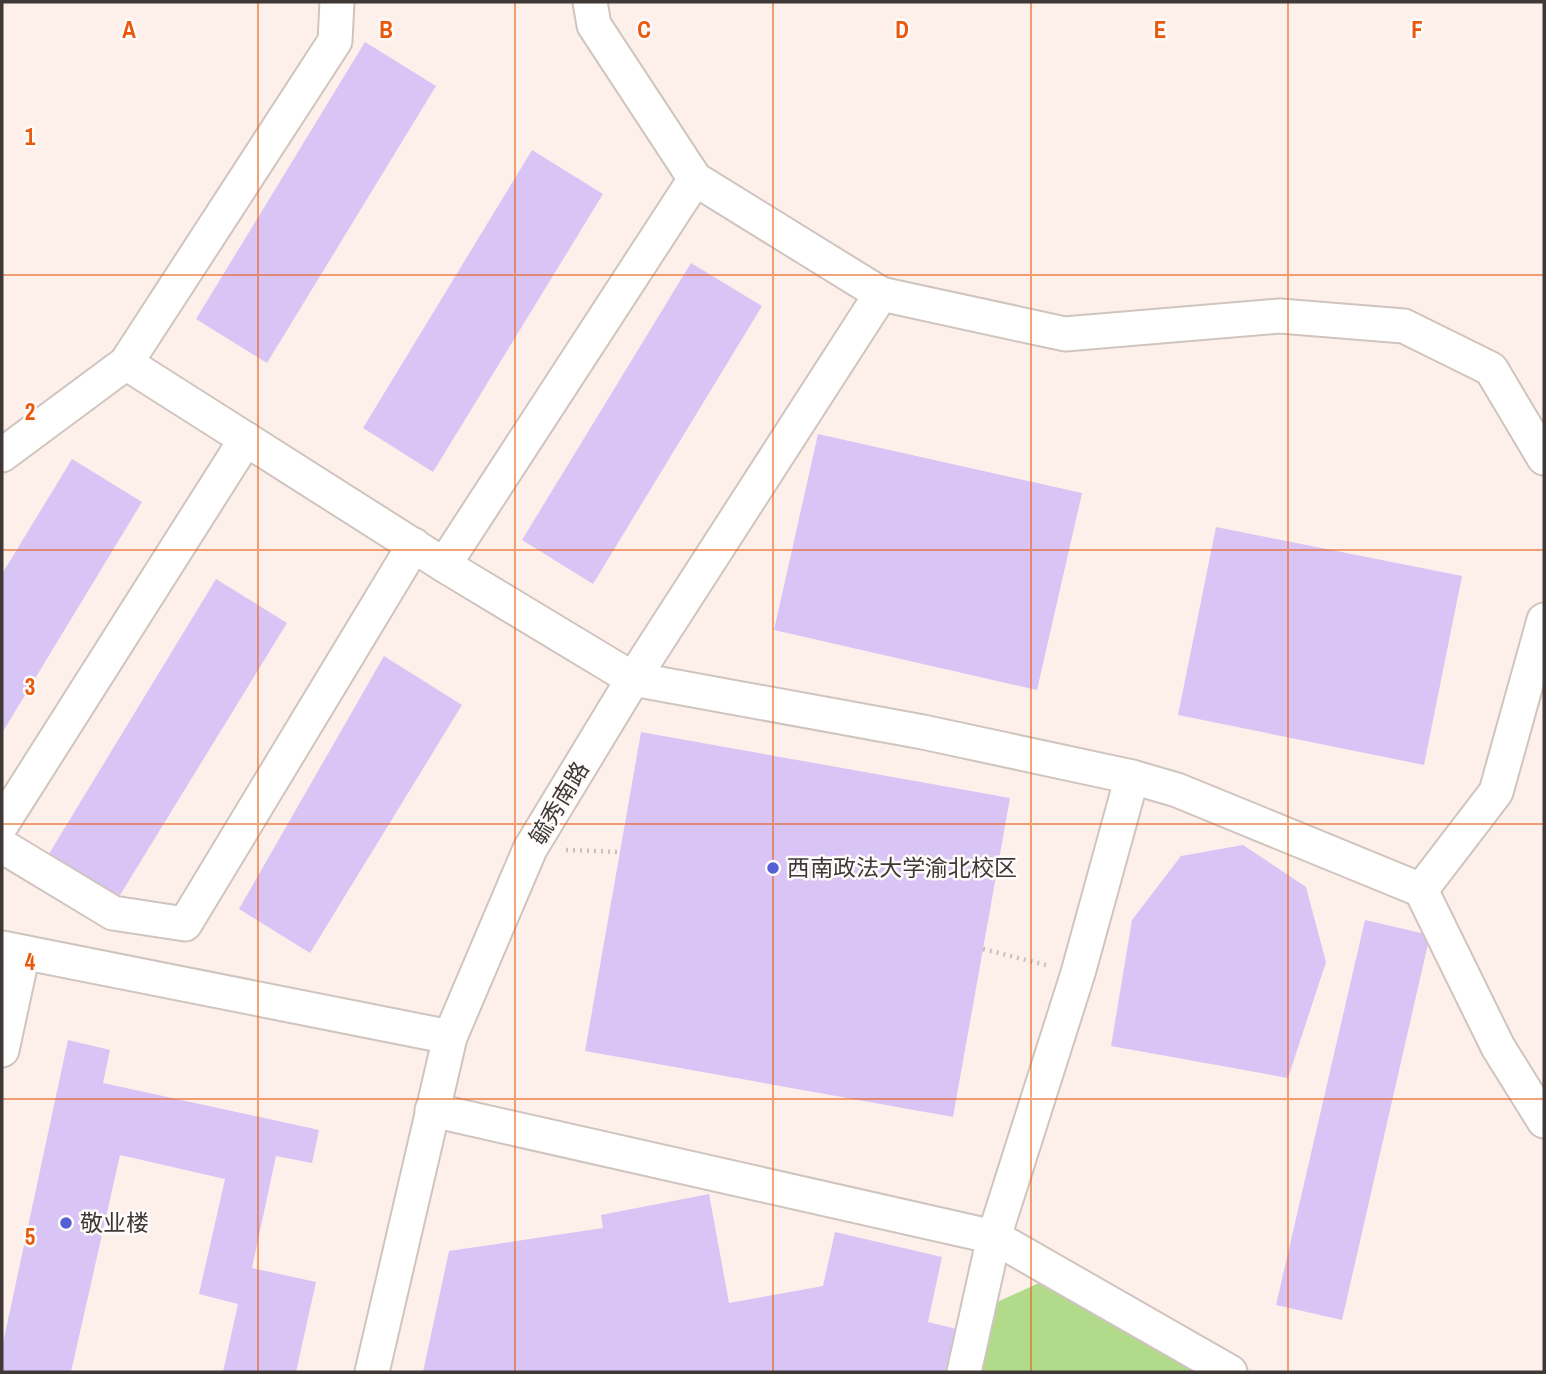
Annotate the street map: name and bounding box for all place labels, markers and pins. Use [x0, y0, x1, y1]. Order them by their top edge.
place label: 西南政法大学渝北校区 [787, 852, 1017, 883]
marker: 西南政法大学渝北校区 [765, 860, 781, 876]
place label: 敬业楼 [80, 1207, 149, 1238]
marker: 敬业楼 [58, 1215, 74, 1231]

